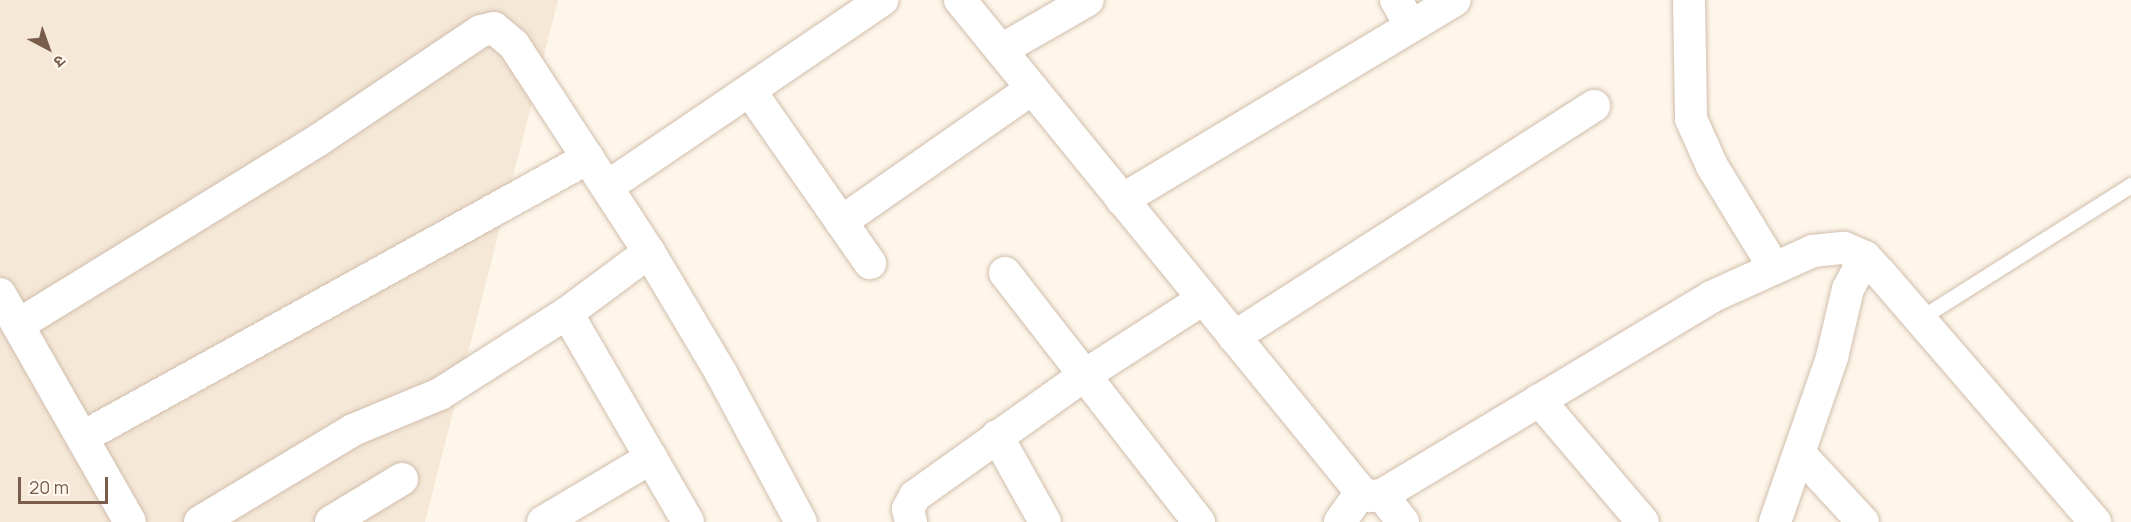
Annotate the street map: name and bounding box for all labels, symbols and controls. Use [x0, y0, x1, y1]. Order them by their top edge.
north arrow [18, 18, 78, 78]
text: उ [49, 50, 71, 73]
scale bar [21, 465, 111, 503]
text: 20 m [29, 475, 69, 499]

